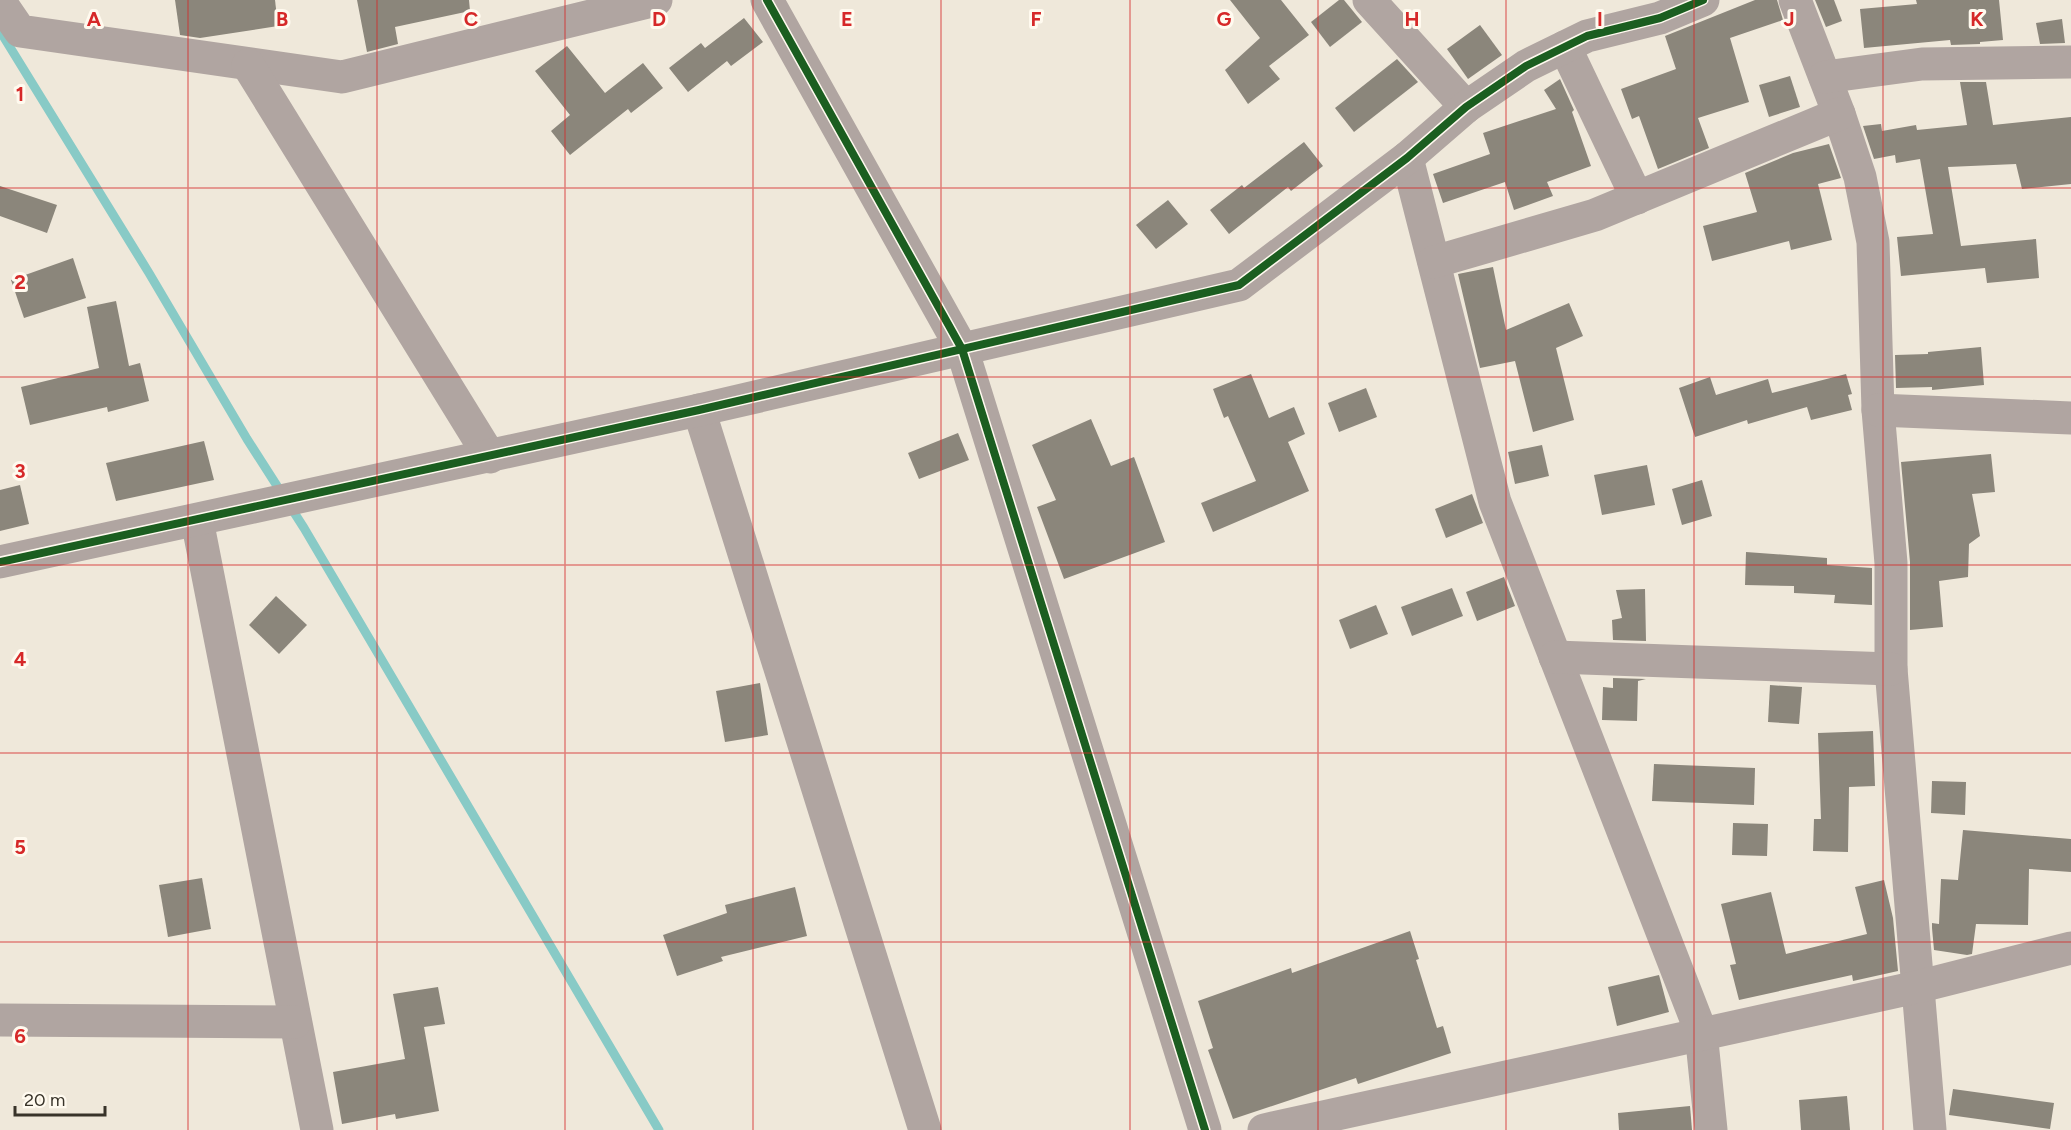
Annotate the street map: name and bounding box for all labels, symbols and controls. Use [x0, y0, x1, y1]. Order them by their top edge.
text: A [87, 7, 102, 31]
text: B [276, 7, 288, 31]
text: C [464, 7, 478, 31]
text: D [652, 7, 666, 31]
text: E [841, 7, 853, 31]
text: F [1030, 7, 1042, 31]
text: G [1217, 7, 1232, 31]
text: H [1405, 7, 1420, 31]
text: I [1597, 7, 1603, 31]
text: J [1783, 7, 1795, 31]
text: K [1970, 7, 1984, 31]
text: 1 [16, 82, 24, 106]
text: 2 [14, 270, 26, 294]
text: 3 [14, 459, 26, 483]
text: 4 [14, 647, 27, 671]
text: 5 [14, 835, 26, 859]
text: 6 [14, 1024, 26, 1048]
scale bar [15, 1079, 105, 1117]
text: 20 m [24, 1089, 65, 1111]

